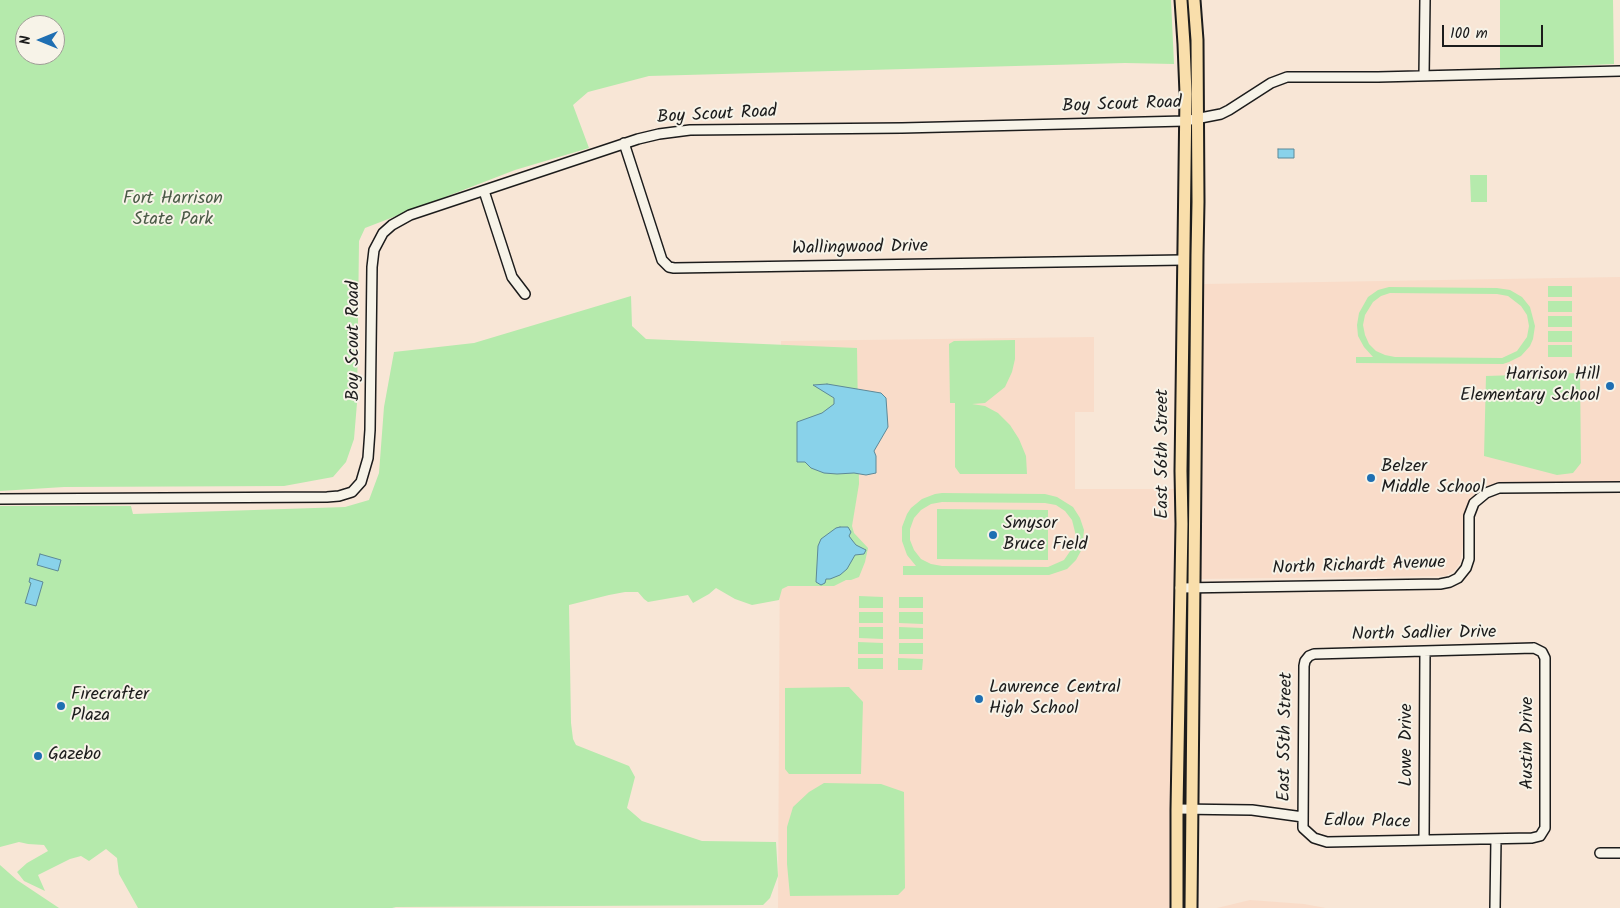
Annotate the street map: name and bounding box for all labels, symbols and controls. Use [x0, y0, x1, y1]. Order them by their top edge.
north arrow [15, 15, 65, 65]
scale bar [1445, 15, 1546, 47]
text: 100 m [1450, 22, 1488, 46]
text: N [15, 36, 37, 44]
street label: Boy Scout Road [1062, 93, 1182, 119]
street label: Boy Scout Road [657, 102, 777, 130]
park label: Fort Harrison State Park [123, 189, 223, 232]
street label: Wallingwood Drive [792, 237, 928, 261]
street label: Boy Scout Road [344, 281, 366, 401]
place label: Harrison Hill Elementary School [1460, 365, 1600, 408]
marker: Harrison Hill Elementary School [1604, 380, 1616, 392]
street label: East 56th Street [1153, 389, 1175, 519]
place label: Belzer Middle School [1381, 457, 1485, 499]
marker: Belzer Middle School [1365, 472, 1377, 484]
place label: Smysor Bruce Field [1003, 514, 1088, 556]
marker: Smysor Bruce Field [987, 529, 999, 541]
street label: North Richardt Avenue [1272, 553, 1446, 581]
street label: North Sadlier Drive [1352, 623, 1496, 647]
street label: East 55th Street [1275, 672, 1299, 802]
place label: Lawrence Central High School [989, 678, 1121, 721]
place label: Firecrafter Plaza [71, 685, 149, 728]
marker: Lawrence Central High School [973, 693, 985, 705]
street label: Austin Drive [1518, 697, 1540, 789]
marker: Firecrafter Plaza [55, 700, 67, 712]
street label: Lowe Drive [1397, 704, 1419, 786]
place label: Gazebo [48, 745, 101, 767]
marker: Gazebo [32, 750, 44, 762]
street label: Edlou Place [1323, 811, 1411, 835]

